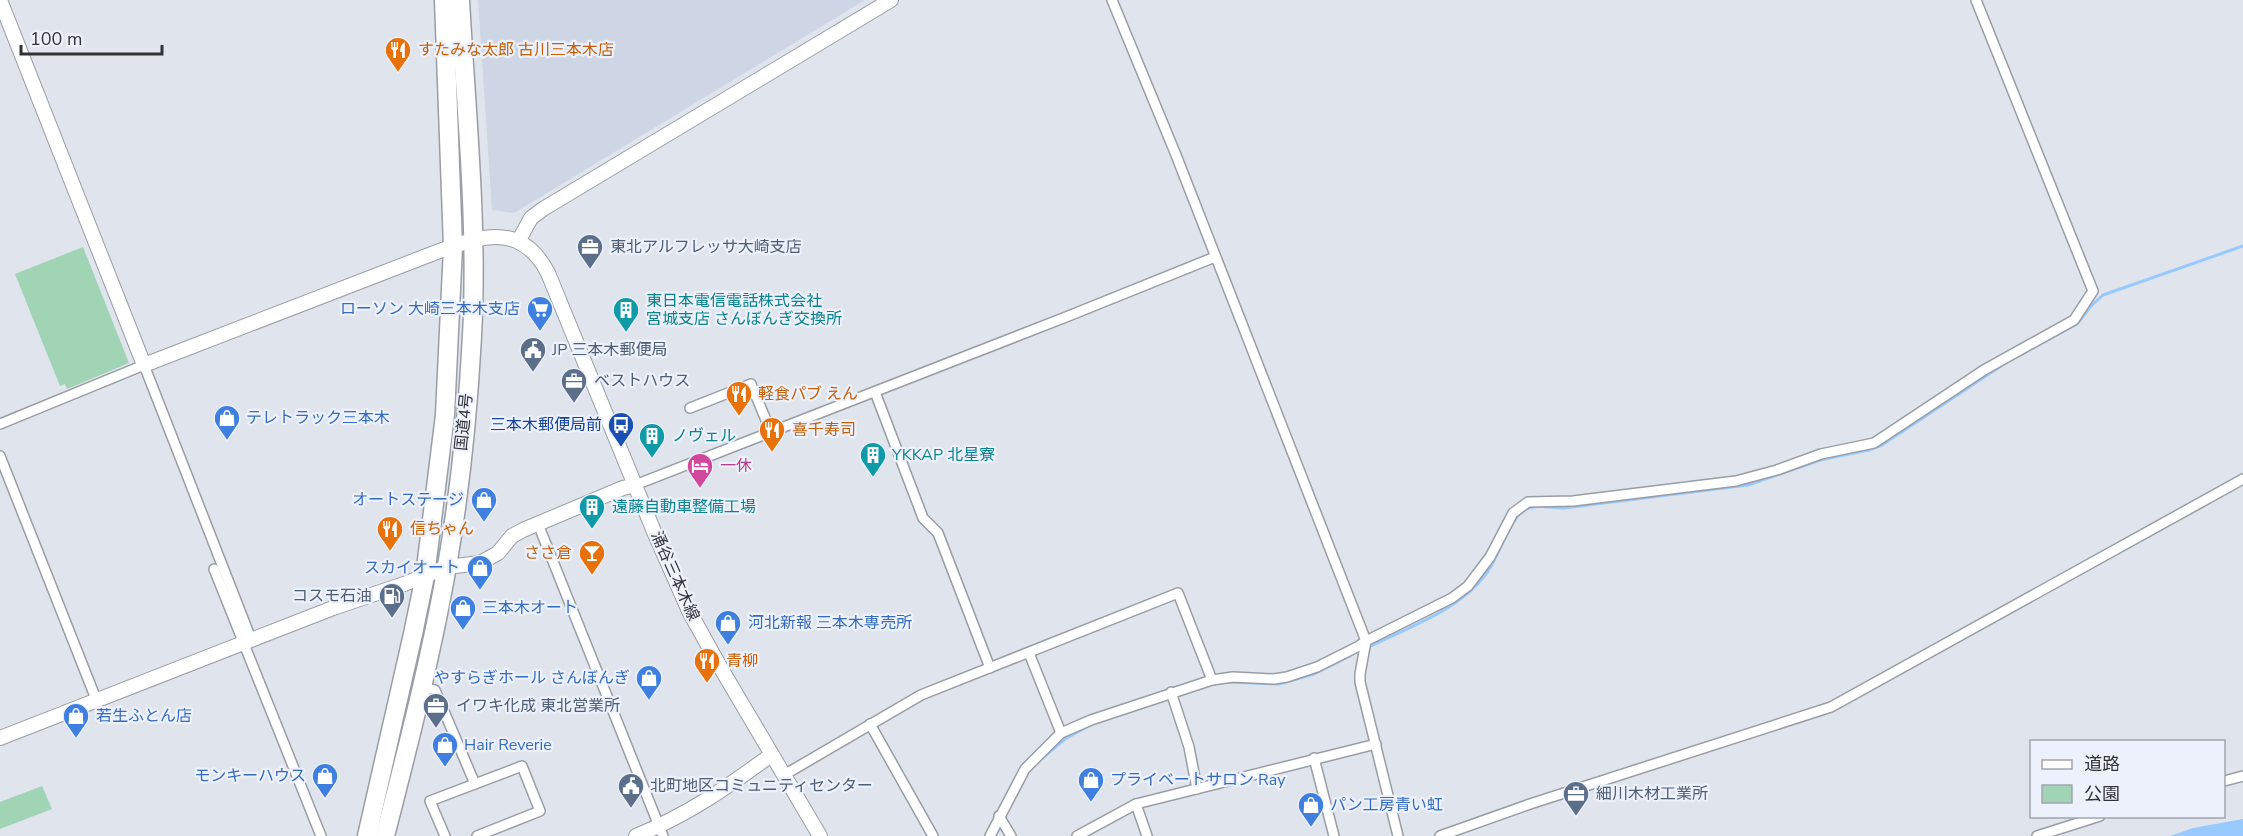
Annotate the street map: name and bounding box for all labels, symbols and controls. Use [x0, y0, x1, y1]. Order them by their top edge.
scale bar [21, 18, 162, 56]
text: 100 m [30, 27, 82, 51]
restaurant icon: すたみな太郎 古川三本木店 [383, 35, 413, 73]
place label: すたみな太郎 古川三本木店 [418, 39, 614, 61]
office icon: 東北アルフレッサ大崎支店 [575, 232, 605, 270]
place label: 東北アルフレッサ大崎支店 [610, 236, 802, 258]
place label: 東日本電信電話株式会社 宮城支店 さんぼんぎ交換所 [646, 290, 842, 330]
supermarket icon: ローソン 大崎三本木支店 [525, 294, 555, 332]
building icon: 東日本電信電話株式会社 宮城支店 さんぼんぎ交換所 [611, 295, 641, 333]
place label: ローソン 大崎三本木支店 [340, 298, 520, 320]
public building icon: JP 三本木郵便局 [518, 335, 548, 373]
place label: JP 三本木郵便局 [551, 339, 667, 361]
office icon: ベストハウス [559, 366, 589, 404]
place label: ベストハウス [594, 370, 690, 392]
restaurant icon: 軽食パブ えん [724, 379, 754, 417]
place label: 軽食パブ えん [758, 383, 858, 405]
street label: 国道4号 [450, 392, 478, 452]
shop icon: テレトラック三本木 [212, 403, 242, 441]
place label: テレトラック三本木 [246, 407, 390, 429]
bus stop icon: 三本木郵便局前 [606, 410, 636, 448]
place label: 三本木郵便局前 [490, 414, 602, 436]
restaurant icon: 喜千寿司 [757, 415, 787, 453]
place label: 喜千寿司 [792, 419, 856, 441]
building icon: ノヴェル [637, 421, 667, 459]
place label: ノヴェル [672, 425, 736, 447]
building icon: YKKAP 北星寮 [858, 440, 888, 478]
place label: YKKAP 北星寮 [891, 444, 995, 466]
hotel icon: 一休 [685, 451, 715, 489]
place label: 一休 [720, 455, 752, 477]
shop icon: オートステージ [469, 485, 499, 523]
place label: オートステージ [352, 489, 464, 511]
building icon: 遠藤自動車整備工場 [577, 492, 607, 530]
place label: 遠藤自動車整備工場 [612, 496, 756, 518]
restaurant icon: 信ちゃん [375, 514, 405, 552]
place label: 信ちゃん [410, 518, 474, 540]
street label: 涌谷三本木線 [645, 528, 705, 624]
bar icon: ささ倉 [577, 538, 607, 576]
place label: ささ倉 [524, 542, 572, 564]
shop icon: スカイオート [465, 553, 495, 591]
place label: スカイオート [364, 557, 460, 579]
fuel station icon: コスモ石油 [377, 581, 407, 619]
place label: コスモ石油 [292, 585, 372, 607]
shop icon: 三本木オート [448, 593, 478, 631]
place label: 三本木オート [482, 597, 578, 619]
shop icon: 河北新報 三本木専売所 [713, 608, 743, 646]
place label: 河北新報 三本木専売所 [748, 612, 912, 634]
restaurant icon: 青柳 [692, 646, 722, 684]
place label: 青柳 [726, 650, 758, 672]
shop icon: やすらぎホール さんぼんぎ [634, 663, 664, 701]
place label: やすらぎホール さんぼんぎ [434, 667, 630, 689]
office icon: イワキ化成 東北営業所 [421, 691, 451, 729]
place label: イワキ化成 東北営業所 [456, 695, 620, 717]
shop icon: 若生ふとん店 [61, 701, 91, 739]
place label: 若生ふとん店 [96, 705, 192, 727]
shop icon: Hair Reverie [430, 730, 460, 768]
place label: Hair Reverie [464, 734, 552, 756]
legend [2030, 740, 2225, 818]
text: 道路 [2084, 752, 2120, 776]
shop icon: モンキーハウス [310, 761, 340, 799]
place label: モンキーハウス [194, 765, 306, 787]
shop icon: プライベートサロン Ray [1076, 765, 1106, 803]
place label: プライベートサロン Ray [1110, 769, 1286, 791]
public building icon: 北町地区コミュニティセンター [616, 771, 646, 809]
place label: 北町地区コミュニティセンター [650, 775, 873, 797]
office icon: 細川木材工業所 [1561, 779, 1591, 817]
text: 公園 [2084, 782, 2120, 806]
place label: 細川木材工業所 [1596, 783, 1708, 805]
shop icon: パン工房青い虹 [1296, 790, 1326, 828]
place label: パン工房青い虹 [1330, 794, 1443, 816]

